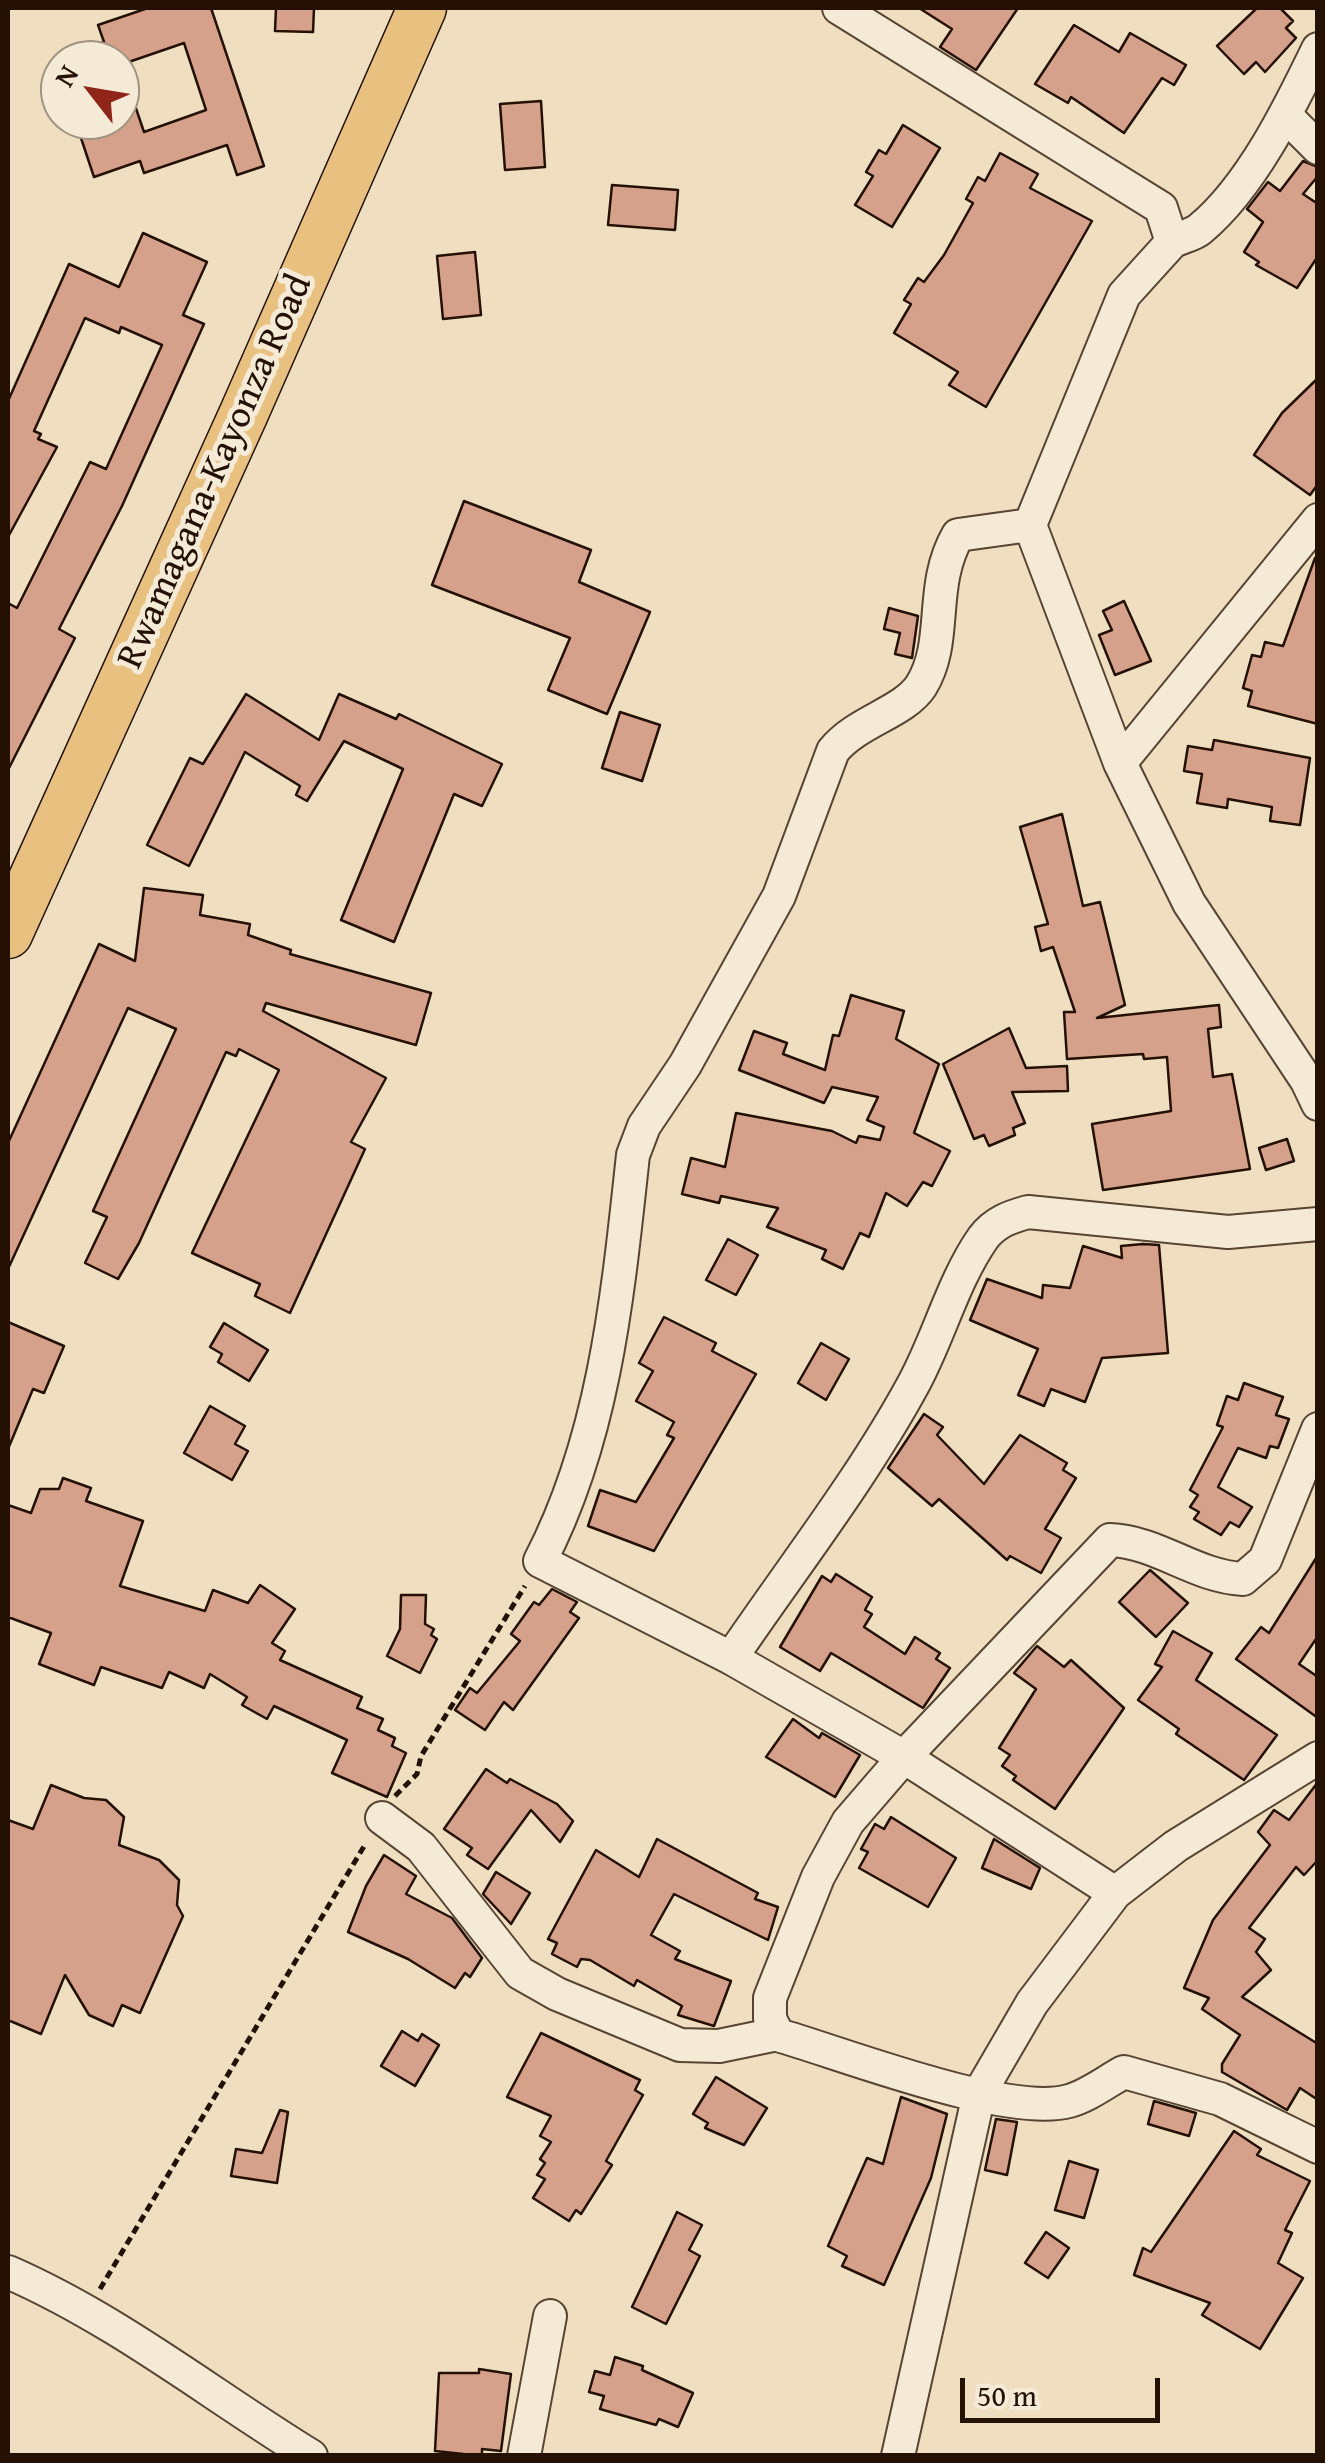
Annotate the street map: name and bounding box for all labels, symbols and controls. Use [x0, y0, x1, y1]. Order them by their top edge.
north arrow [40, 40, 140, 140]
text: N [43, 57, 88, 94]
street label: Rwamagana-Kayonza Road [108, 268, 324, 676]
scale bar [965, 2358, 1165, 2420]
text: 50 m [977, 2373, 1037, 2417]

